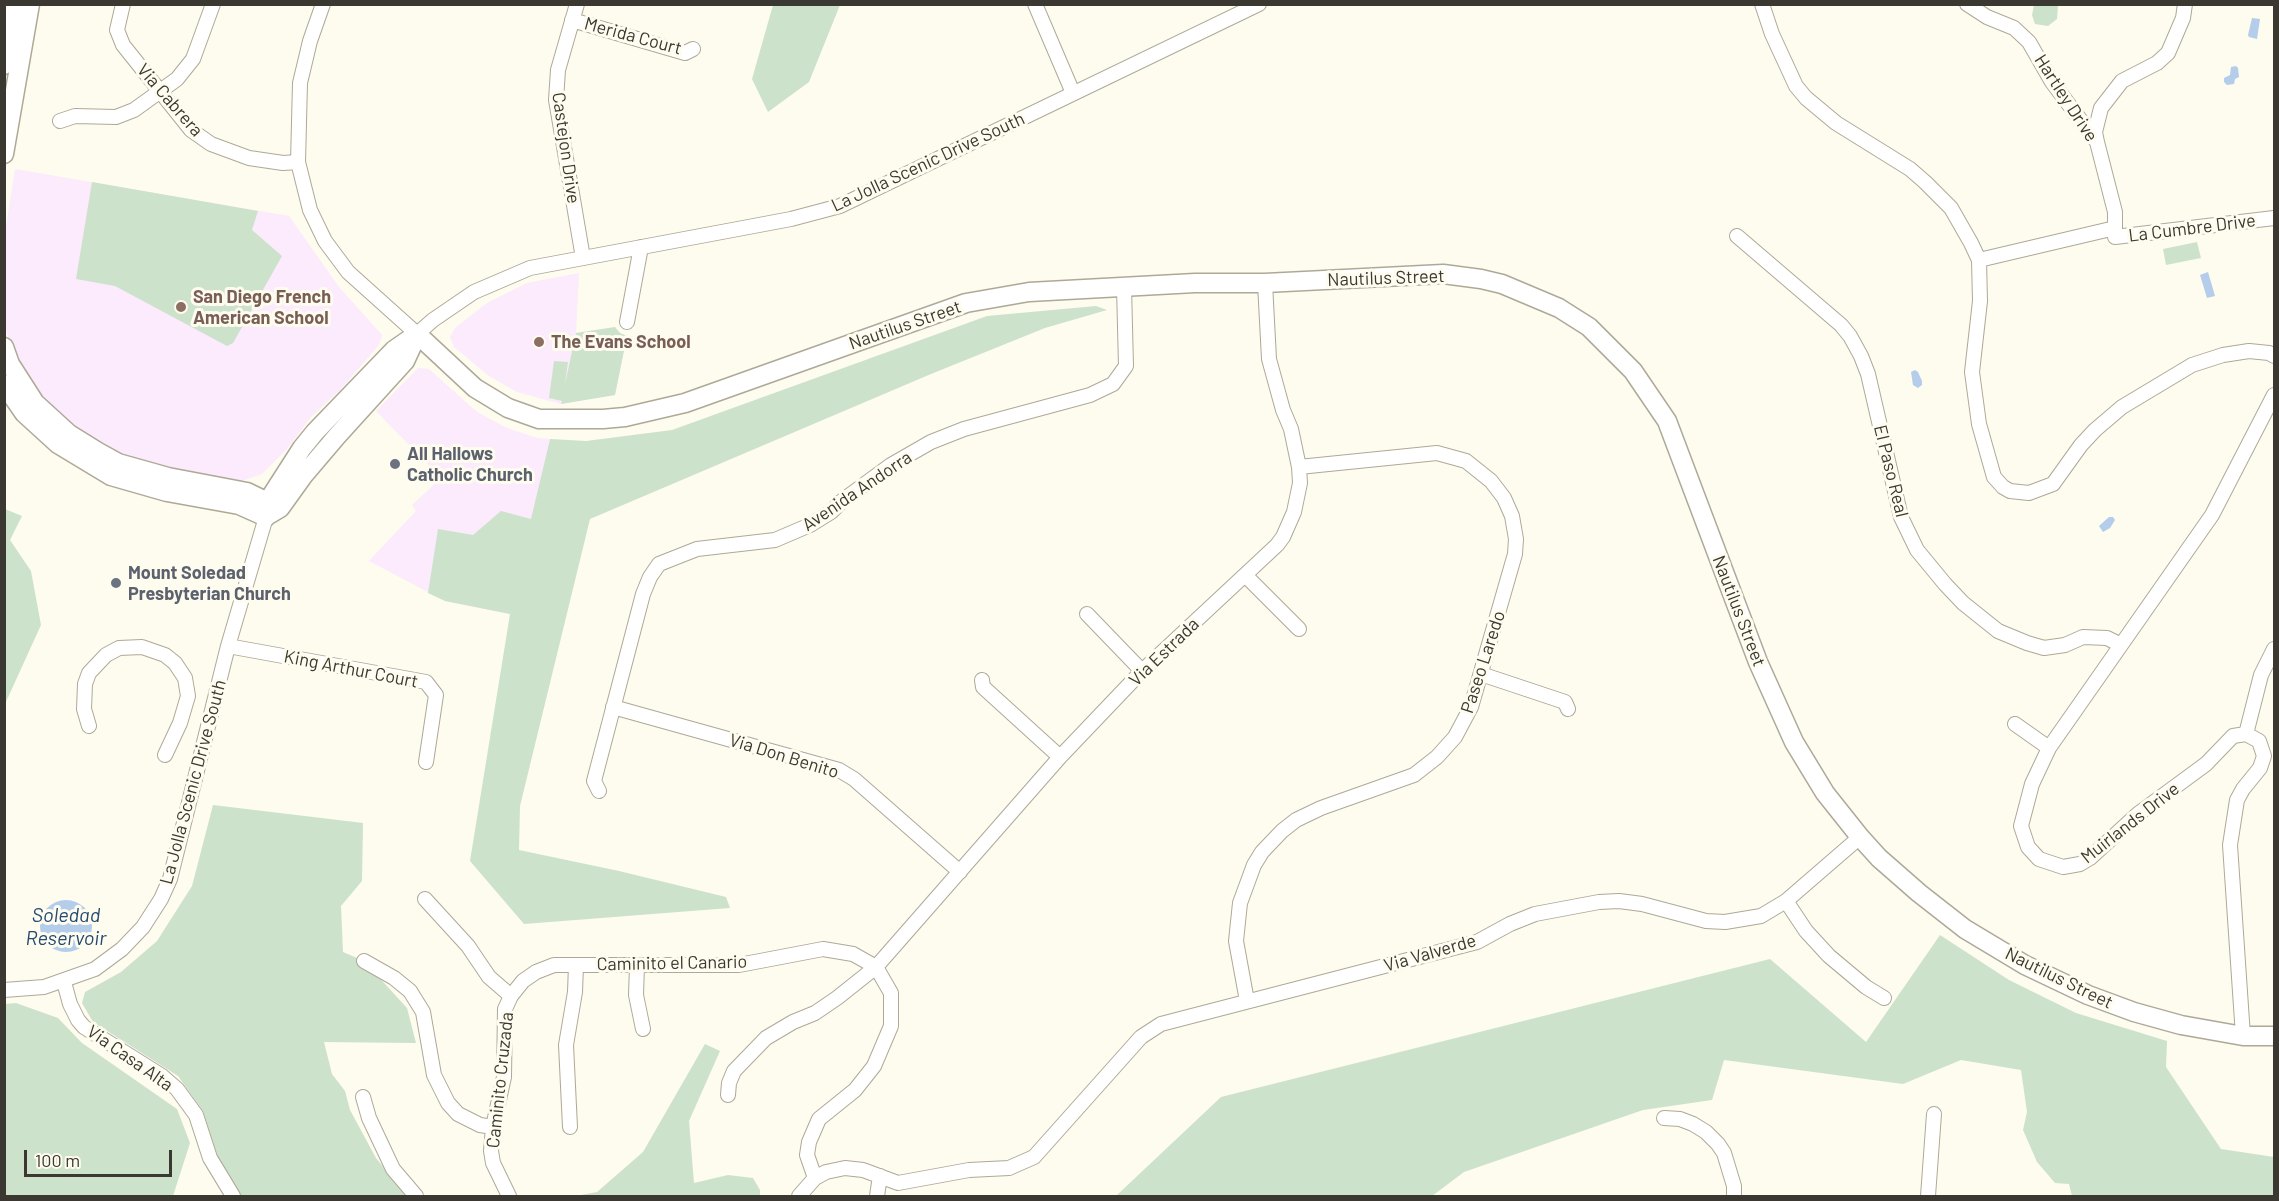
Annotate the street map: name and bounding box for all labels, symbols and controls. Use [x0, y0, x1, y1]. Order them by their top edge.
street label: Merida Court [582, 13, 684, 59]
street label: Hartley Drive [2030, 50, 2102, 146]
street label: Via Cabrera [132, 59, 208, 141]
street label: Castejon Drive [548, 91, 584, 205]
street label: La Jolla Scenic Drive South [828, 108, 1028, 216]
street label: La Cumbre Drive [2127, 209, 2257, 247]
street label: Nautilus Street [1327, 265, 1445, 291]
place label: San Diego French American School [193, 286, 331, 328]
street label: Nautilus Street [846, 296, 964, 354]
marker: San Diego French American School [174, 300, 188, 314]
place label: The Evans School [551, 331, 691, 353]
marker: The Evans School [532, 335, 546, 349]
street label: El Paso Real [1869, 423, 1913, 519]
place label: All Hallows Catholic Church [407, 443, 533, 486]
street label: Avenida Andorra [798, 446, 916, 536]
marker: All Hallows Catholic Church [388, 457, 402, 471]
street label: Nautilus Street [1708, 552, 1770, 670]
place label: Mount Soledad Presbyterian Church [128, 562, 291, 604]
marker: Mount Soledad Presbyterian Church [109, 576, 123, 590]
street label: Paseo Laredo [1456, 608, 1510, 716]
street label: Via Estrada [1125, 613, 1203, 691]
street label: King Arthur Court [282, 645, 420, 693]
street label: La Jolla Scenic Drive South [155, 677, 231, 887]
street label: Via Don Benito [727, 729, 841, 783]
street label: Muirlands Drive [2077, 778, 2183, 868]
water label: Soledad Reservoir [26, 903, 106, 950]
street label: Via Valverde [1381, 930, 1479, 976]
street label: Nautilus Street [2002, 943, 2116, 1013]
street label: Caminito el Canario [597, 951, 747, 975]
street label: Caminito Cruzada [482, 1011, 518, 1149]
street label: Via Casa Alta [83, 1020, 177, 1096]
scale bar [27, 1138, 176, 1176]
text: 100 m [35, 1149, 80, 1171]

